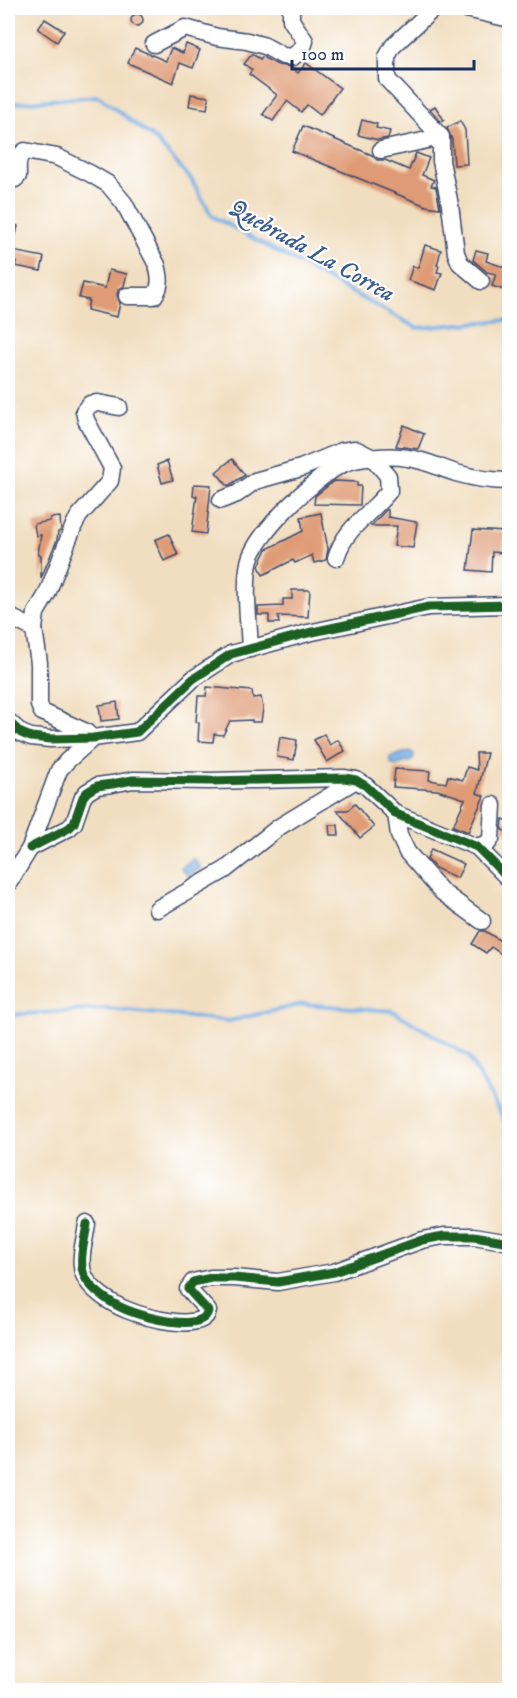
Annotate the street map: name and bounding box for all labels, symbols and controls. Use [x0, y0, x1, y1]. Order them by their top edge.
scale bar [292, 33, 474, 71]
text: 100 m [301, 44, 344, 66]
water label: Quebrada La Correa [223, 193, 400, 309]

